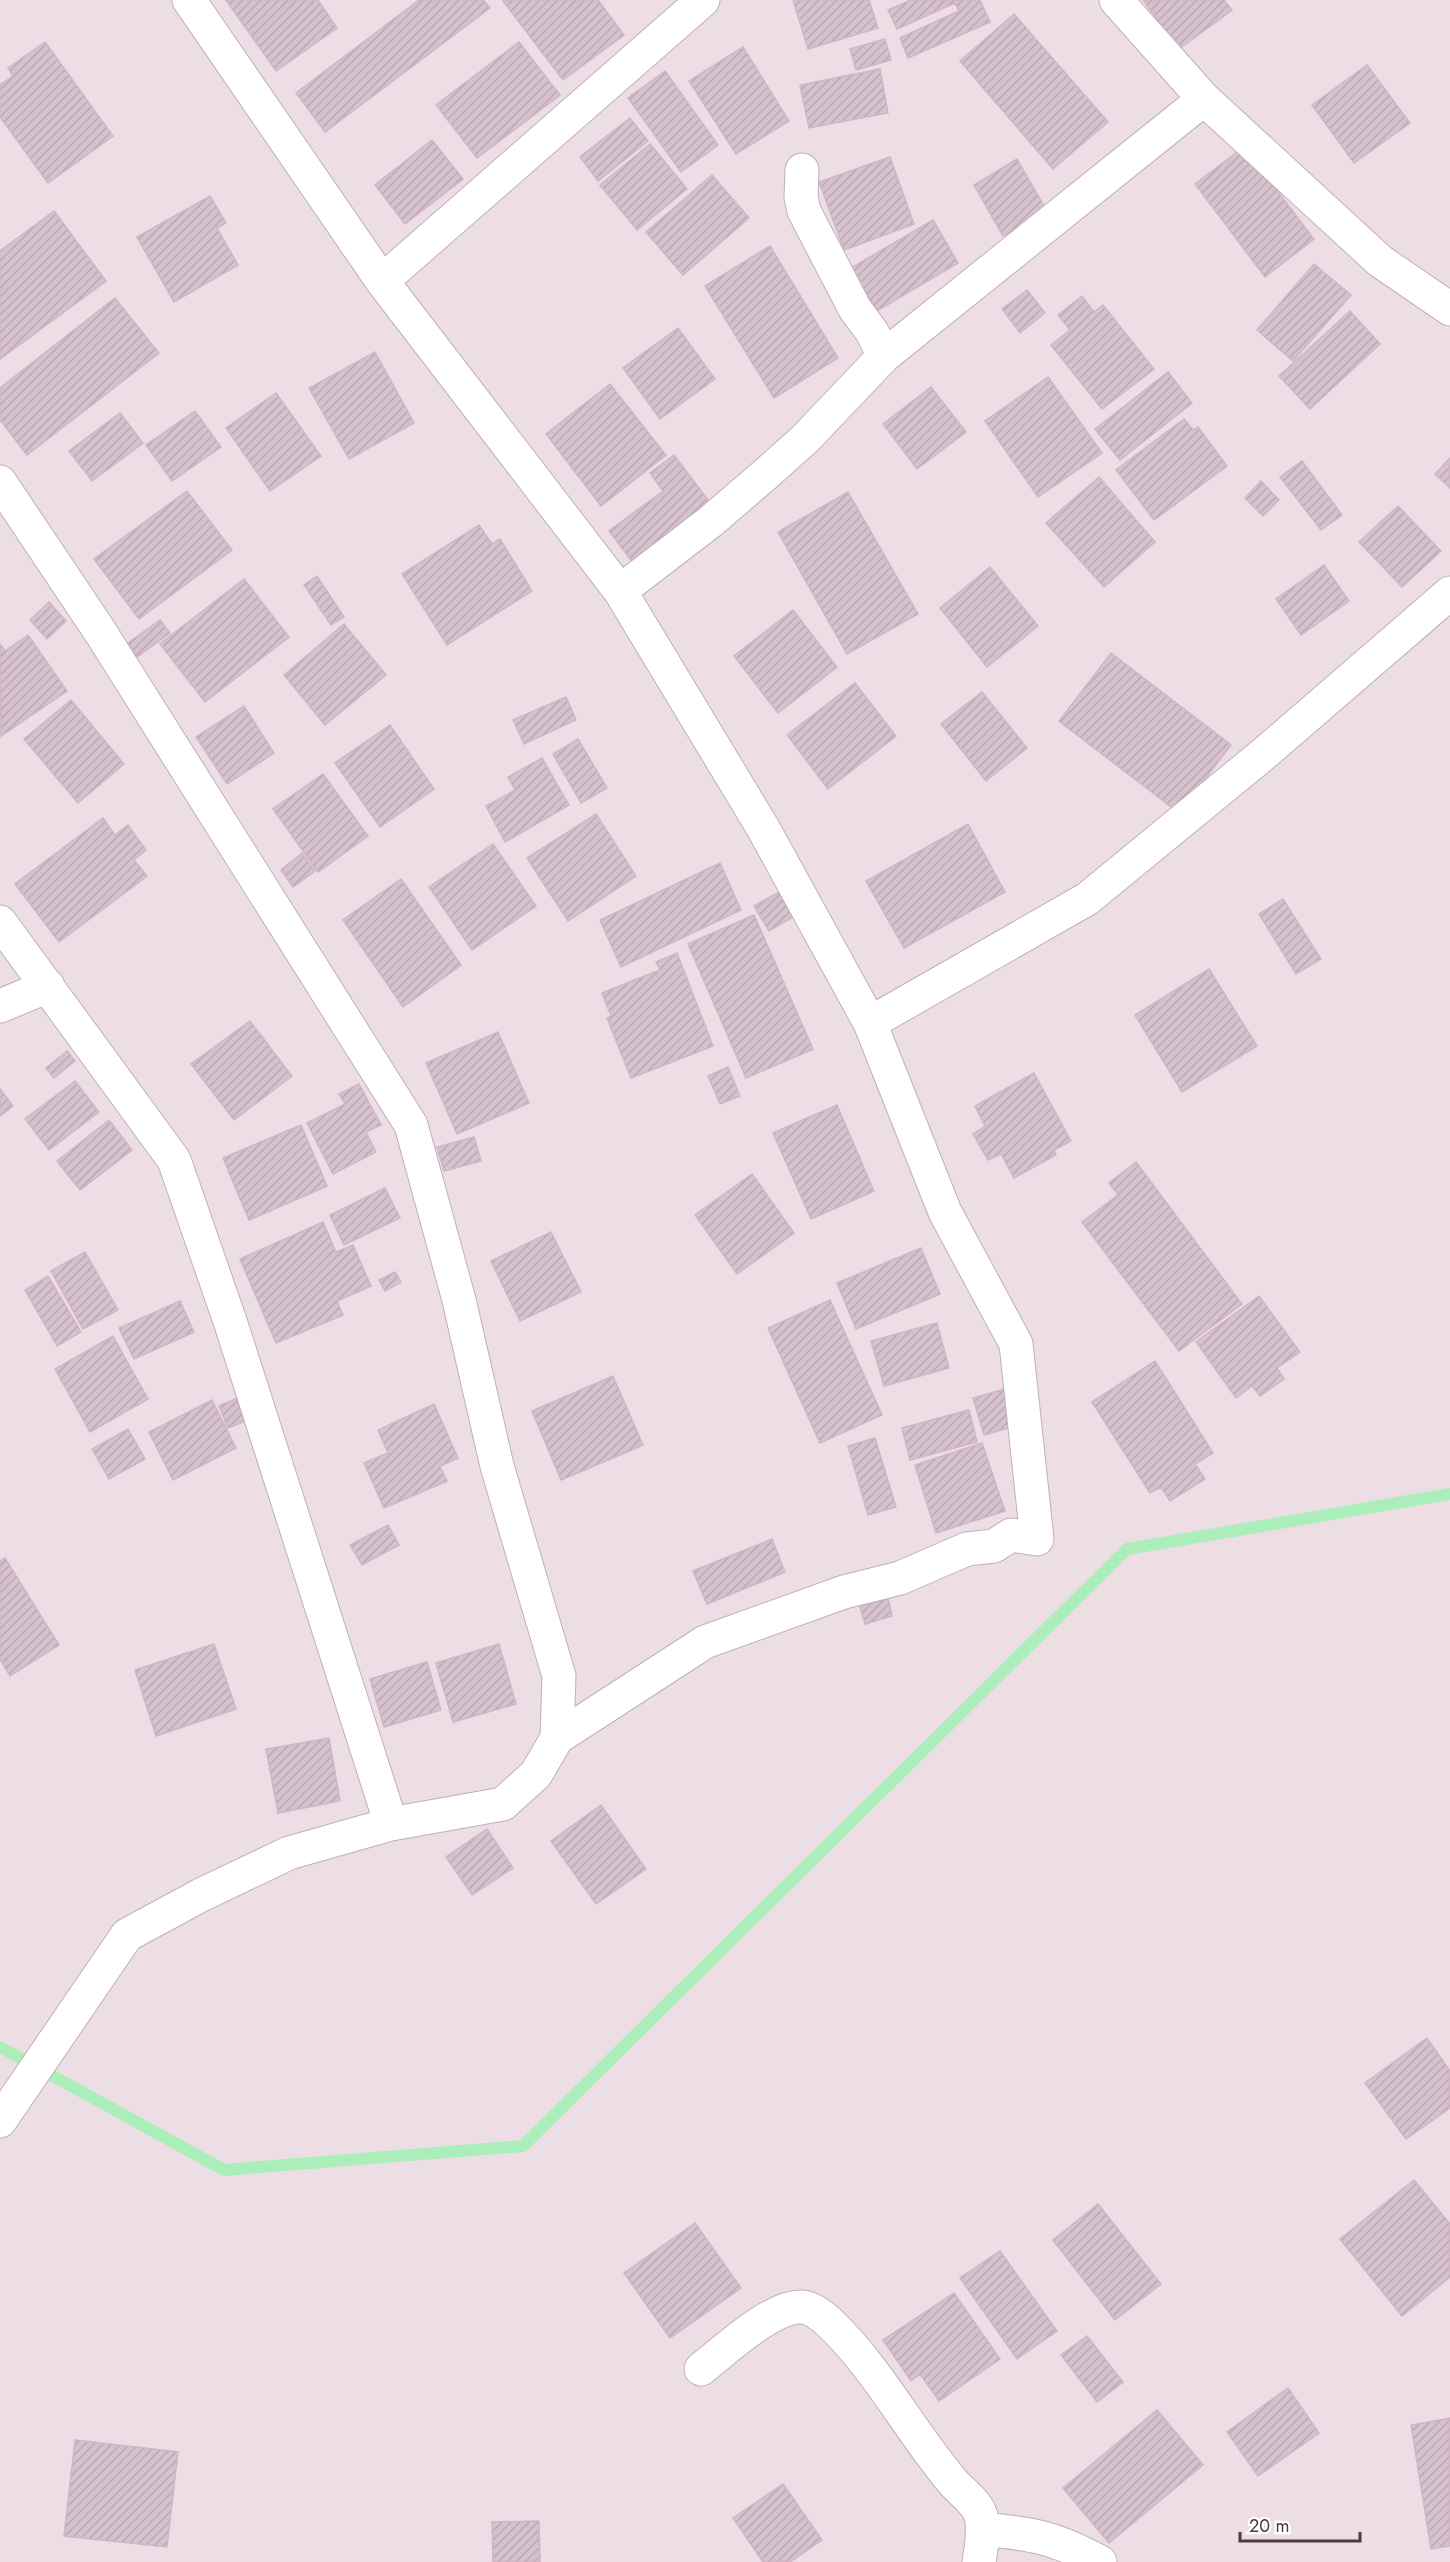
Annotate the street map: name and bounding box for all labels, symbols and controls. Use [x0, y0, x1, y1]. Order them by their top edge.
scale bar [1240, 2505, 1360, 2543]
text: 20 m [1249, 2513, 1289, 2539]

